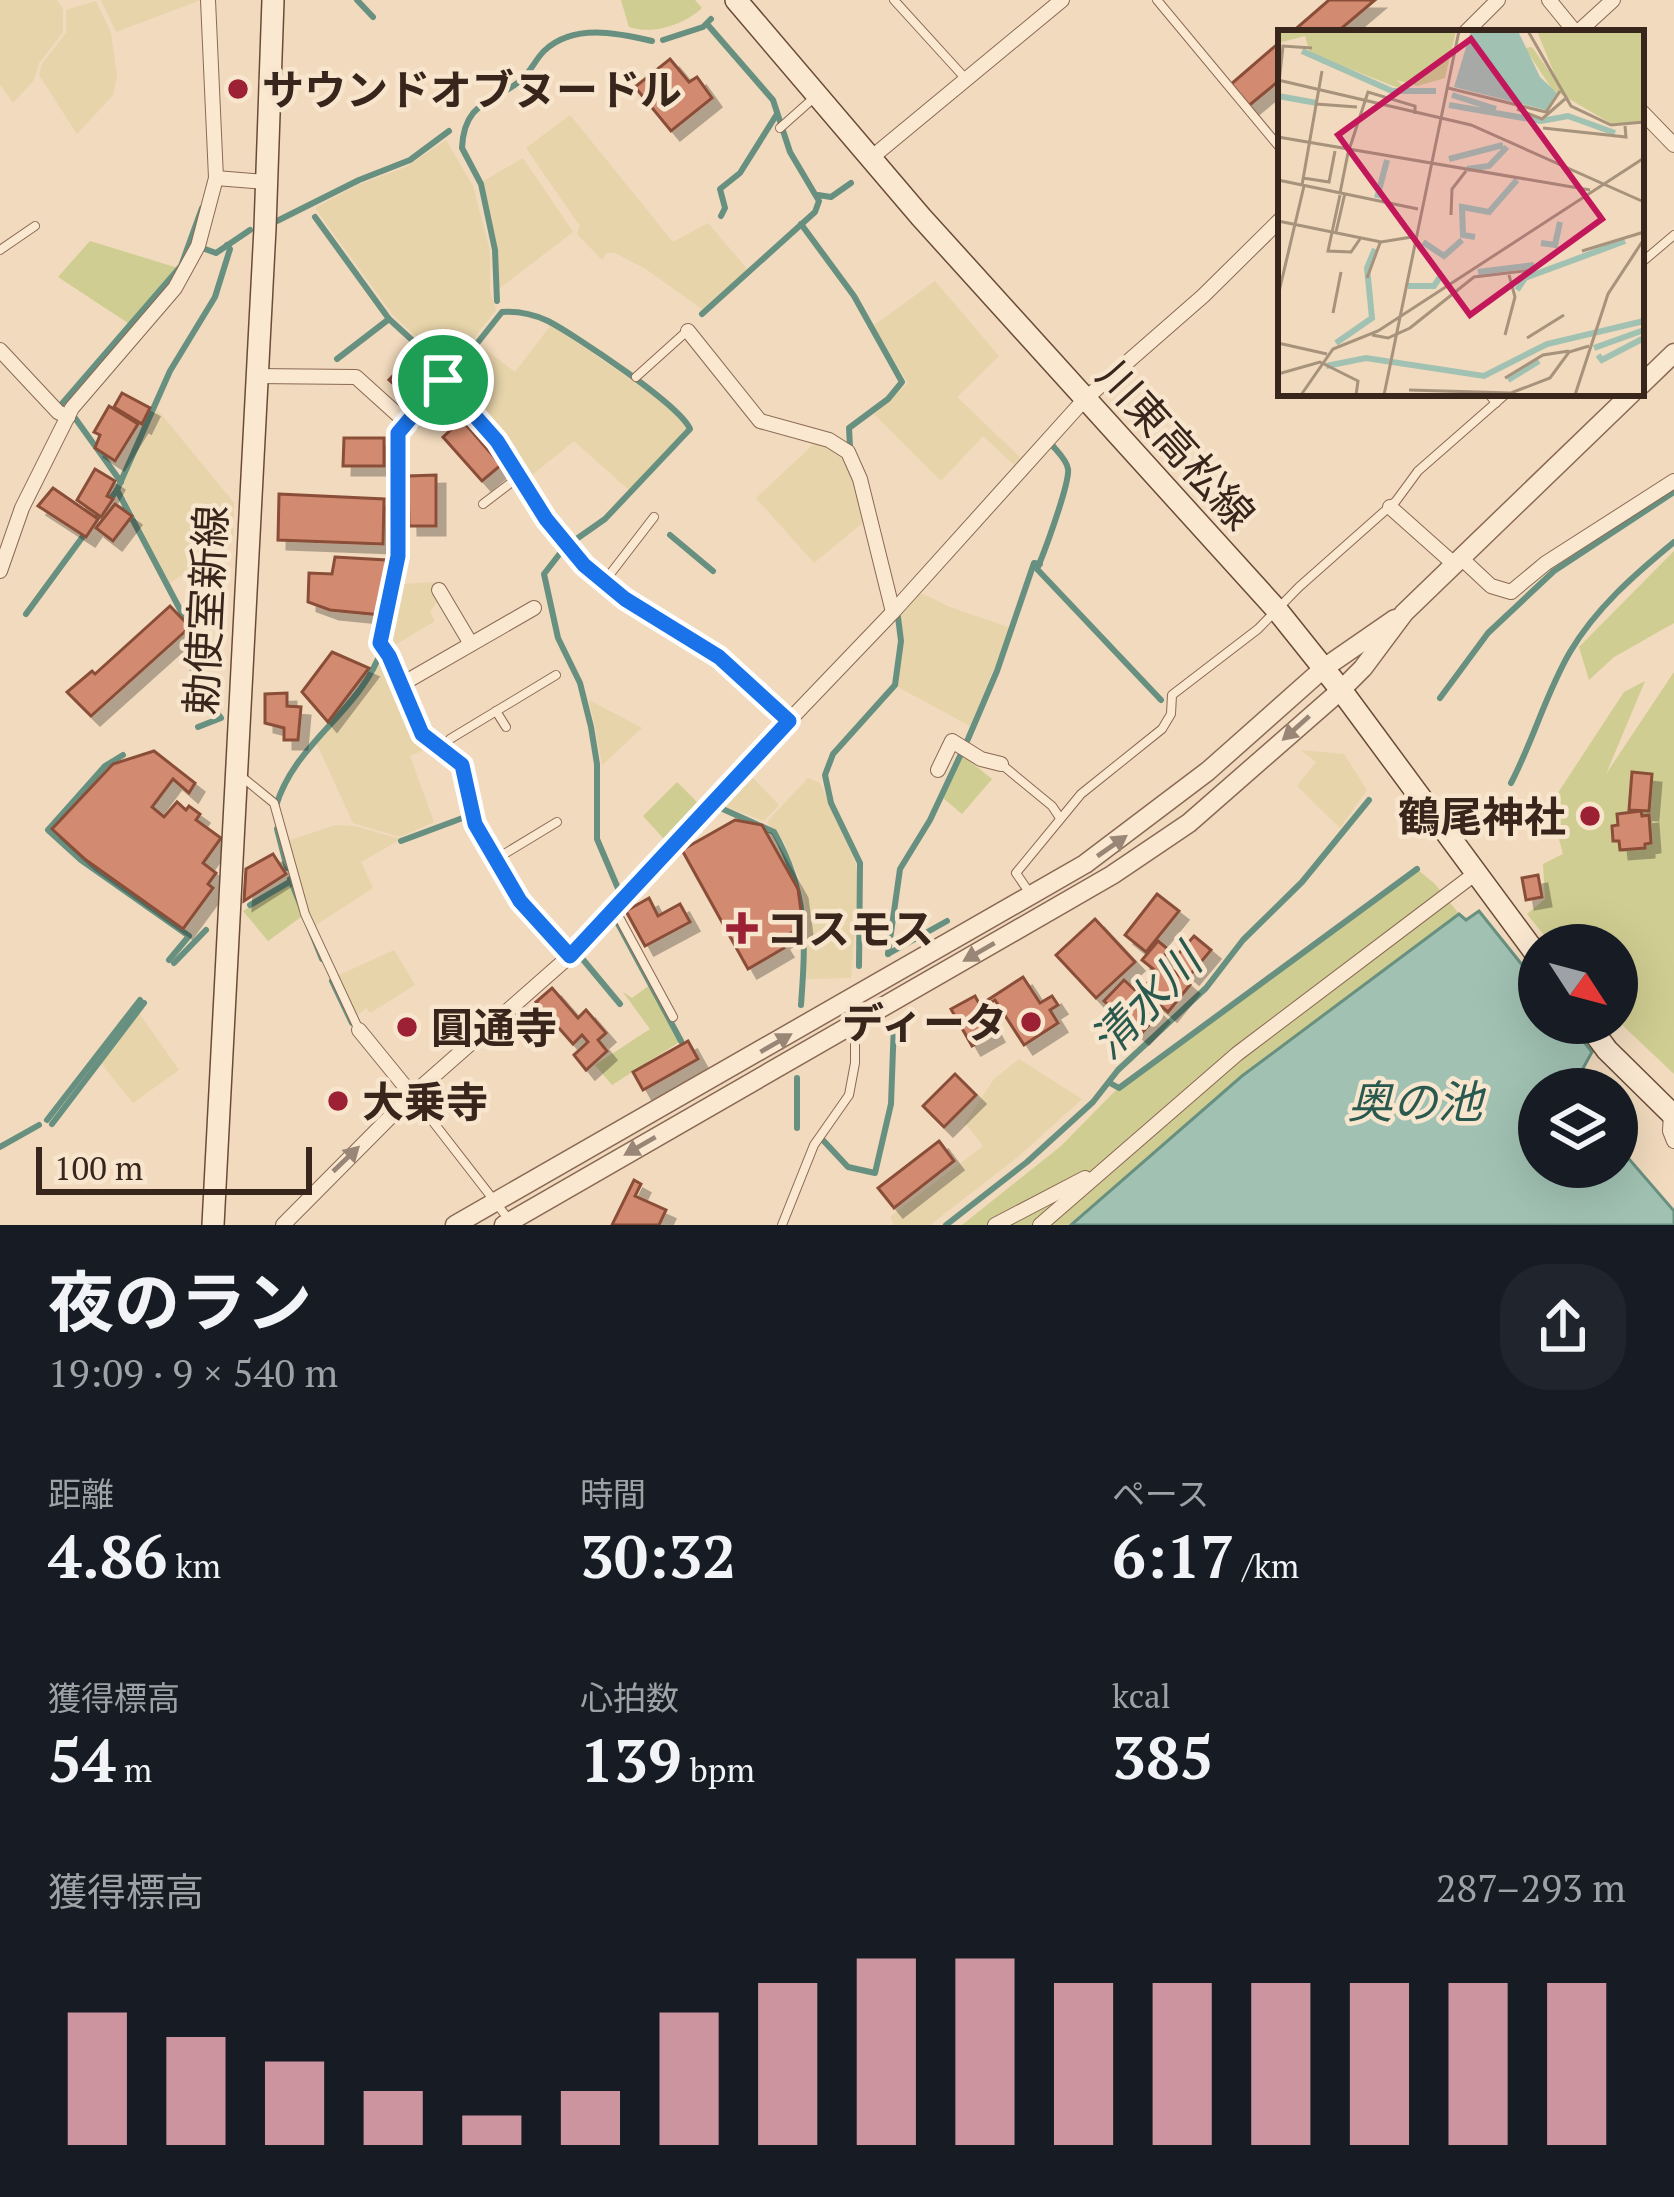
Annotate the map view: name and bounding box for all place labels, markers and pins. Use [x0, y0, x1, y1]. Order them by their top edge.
place label: サウンドオブヌードル [262, 61, 682, 117]
marker: サウンドオブヌードル [225, 76, 251, 102]
pin [392, 329, 494, 431]
place label: 鶴尾神社 [1398, 788, 1566, 844]
marker: 鶴尾神社 [1577, 803, 1603, 829]
place label: コスモス [766, 900, 934, 956]
marker: コスモス [729, 915, 755, 941]
place label: ディータ [842, 994, 1007, 1050]
place label: 圓通寺 [431, 999, 557, 1055]
marker: ディータ [1018, 1009, 1044, 1035]
marker: 圓通寺 [394, 1014, 420, 1040]
place label: 大乗寺 [362, 1073, 488, 1129]
marker: 大乗寺 [325, 1088, 351, 1114]

